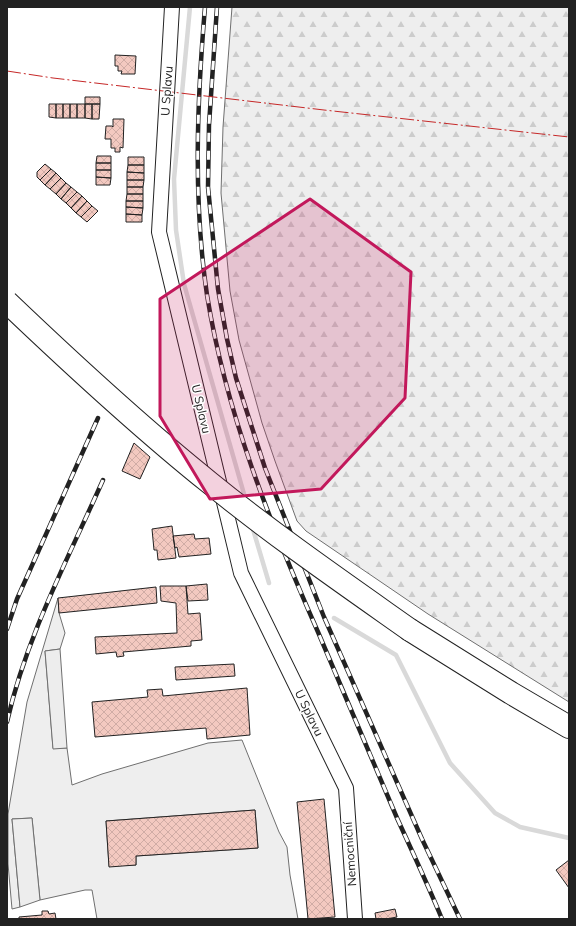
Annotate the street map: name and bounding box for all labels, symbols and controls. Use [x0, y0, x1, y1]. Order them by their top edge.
street label: U Splavu [157, 66, 176, 116]
street label: U Splavu [189, 383, 214, 435]
street label: U Splavu [292, 687, 327, 738]
street label: Nemocniční [340, 820, 359, 887]

